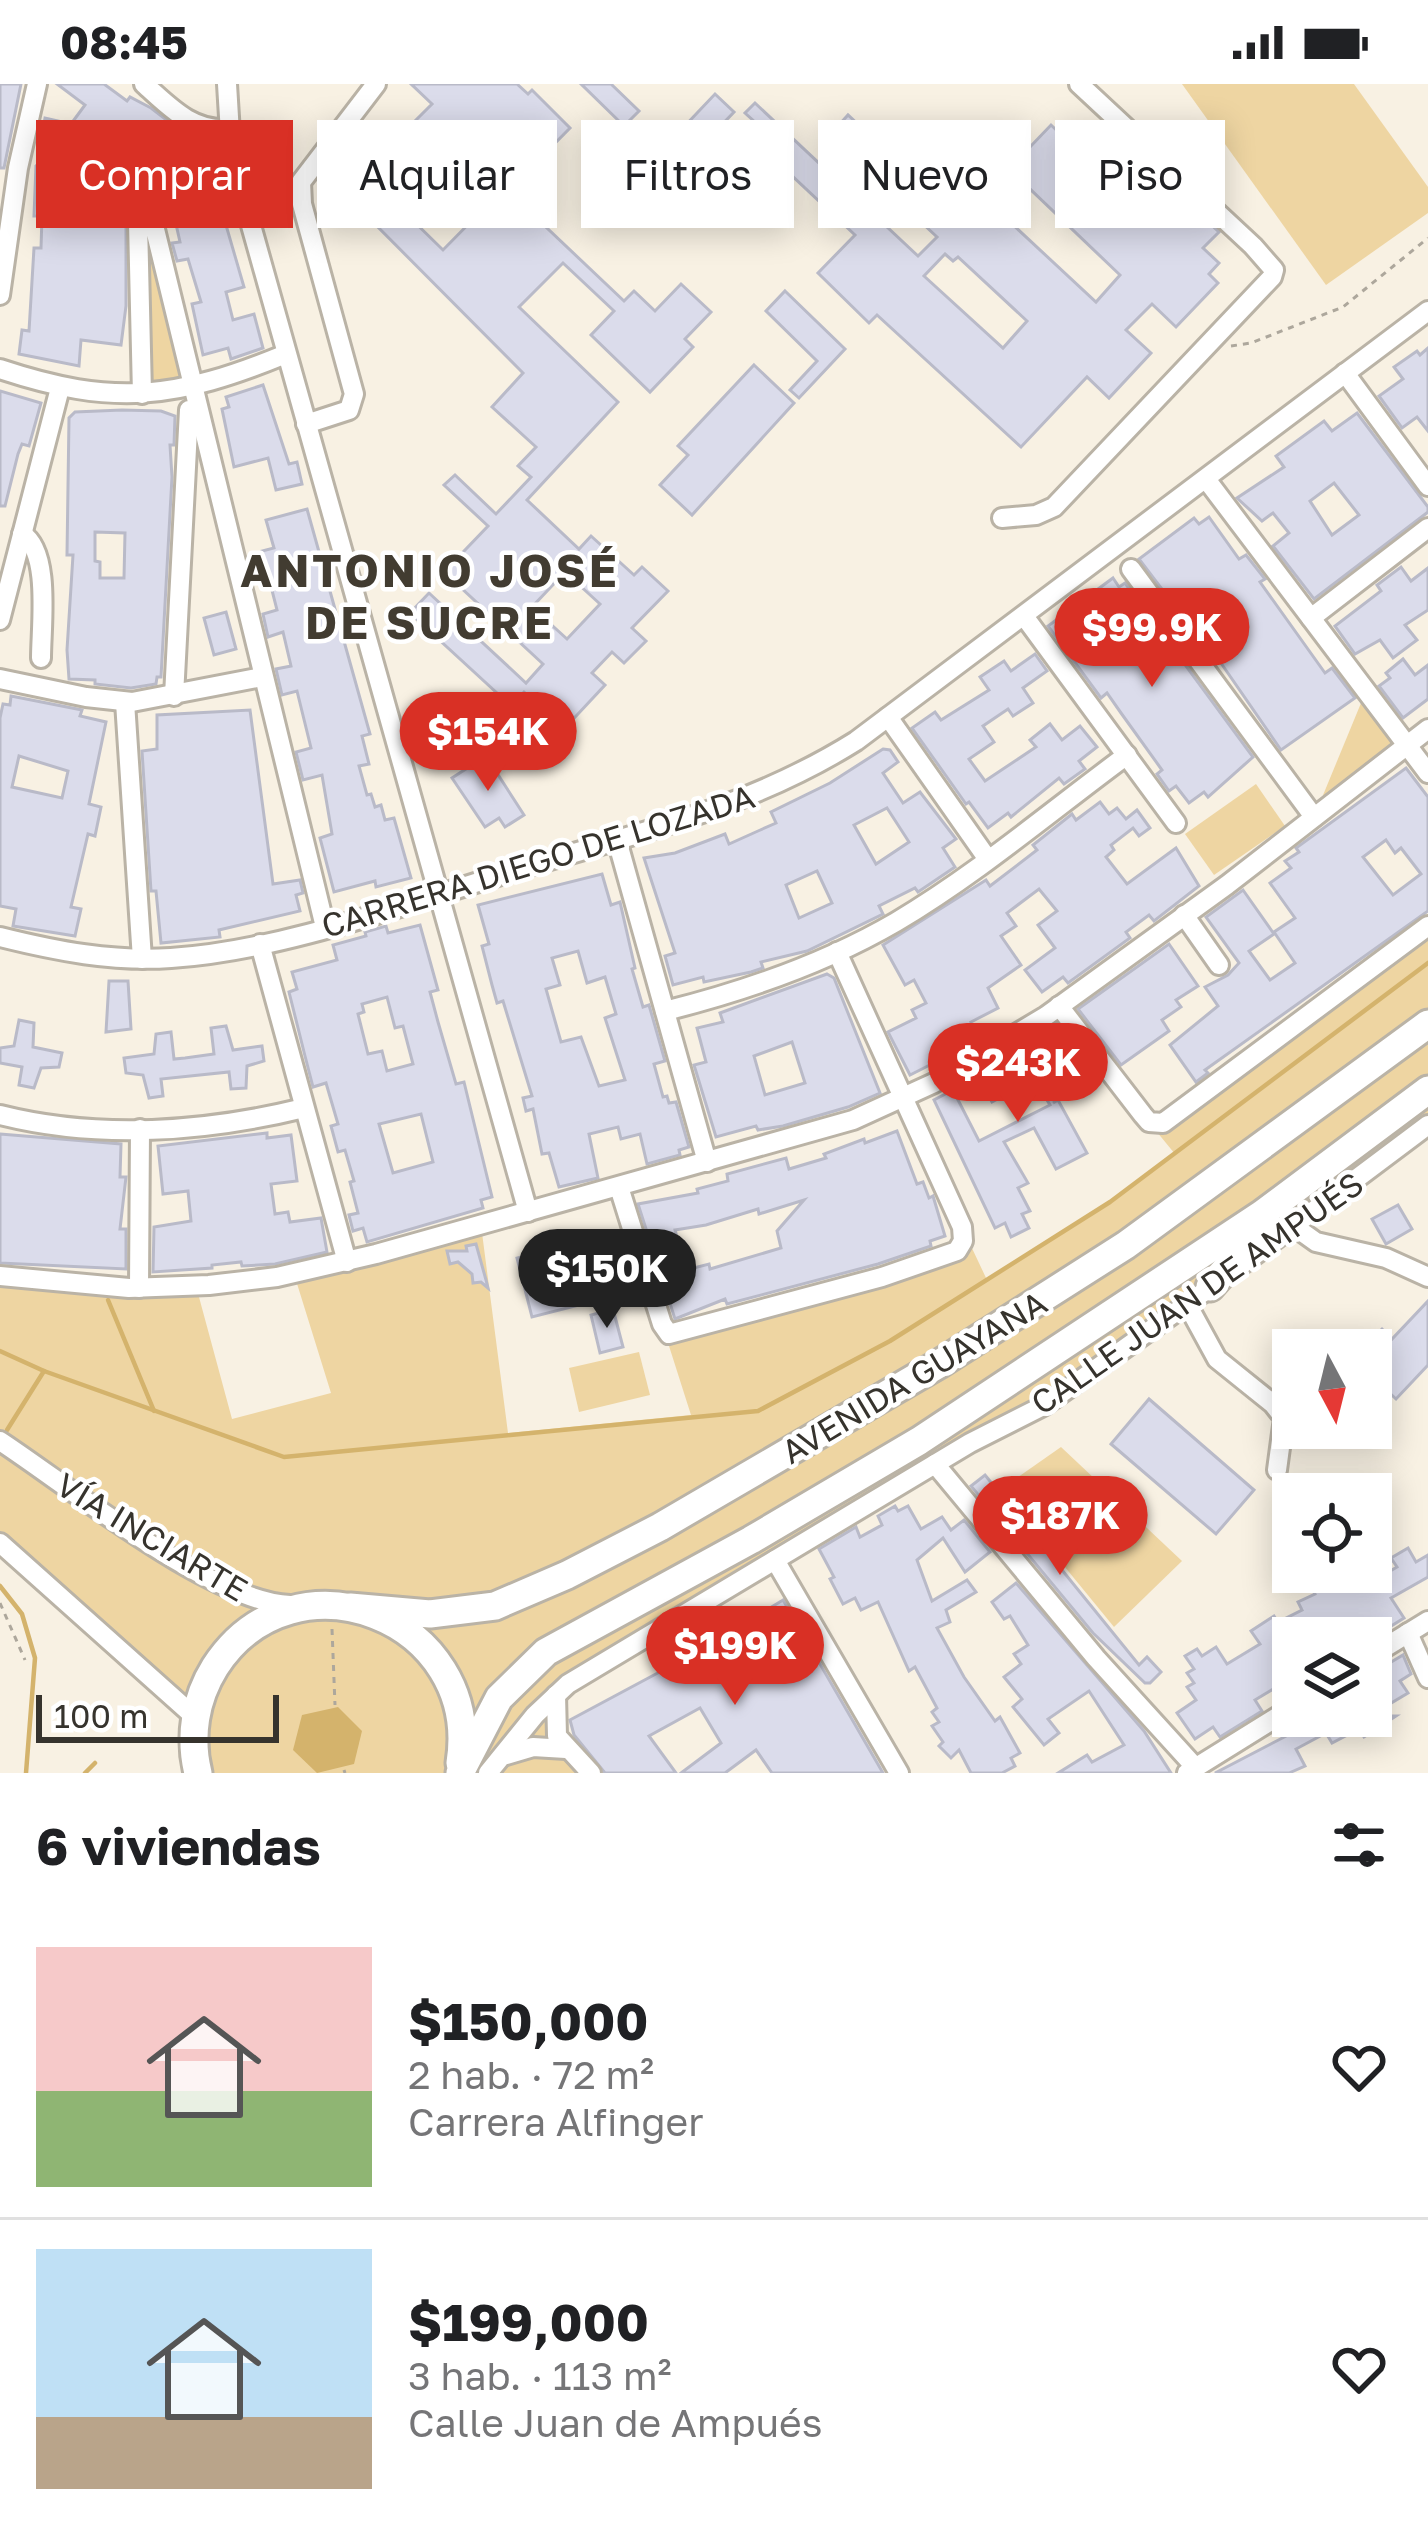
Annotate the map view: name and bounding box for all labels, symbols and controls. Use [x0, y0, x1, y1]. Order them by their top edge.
text: 08:45 [60, 15, 188, 69]
chip: Comprar [36, 120, 293, 228]
chip: Alquilar [317, 120, 557, 228]
chip: Filtros [581, 120, 794, 228]
chip: Nuevo [818, 120, 1031, 228]
chip: Piso [1055, 120, 1225, 228]
district label: ANTONIO JOSÉ DE SUCRE [240, 543, 620, 649]
pin: $99.9K [1054, 588, 1250, 690]
text: $99.9K [1081, 603, 1223, 650]
pin: $154K [404, 692, 572, 794]
text: $154K [427, 707, 549, 754]
street label: CARRERA DIEGO DE LOZADA [317, 776, 759, 945]
pin: $243K [934, 1023, 1102, 1125]
text: $243K [955, 1038, 1081, 1085]
street label: CALLE JUAN DE AMPUÉS [1023, 1163, 1370, 1422]
pin: $150K [523, 1229, 691, 1331]
text: $150K [545, 1244, 669, 1291]
street label: AVENIDA GUAYANA [774, 1282, 1053, 1471]
north arrow [1272, 1329, 1392, 1449]
map controls [1272, 1329, 1392, 1737]
street label: VÍA INCIARTE [50, 1464, 255, 1609]
button: locate [1272, 1473, 1392, 1593]
pin: $187K [976, 1476, 1144, 1578]
text: $187K [1000, 1491, 1120, 1538]
pin: $199K [651, 1606, 819, 1708]
button: layers [1272, 1617, 1392, 1737]
text: $199K [673, 1621, 797, 1668]
scale bar [36, 1689, 279, 1742]
text: 100 m [54, 1696, 148, 1735]
icon: filters [1326, 1812, 1392, 1878]
text: 6 viviendas [36, 1815, 321, 1876]
text: $150,000 [408, 1990, 648, 2051]
icon: home [132, 1995, 276, 2139]
icon: heart [1326, 2034, 1392, 2100]
text: 2 hab. · 72 m² [408, 2051, 654, 2098]
text: Carrera Alfinger [408, 2098, 703, 2145]
text: $199,000 [408, 2291, 649, 2352]
icon: home [132, 2297, 276, 2441]
icon: heart [1326, 2336, 1392, 2402]
text: 3 hab. · 113 m² [408, 2352, 672, 2399]
text: Calle Juan de Ampués [408, 2399, 822, 2446]

